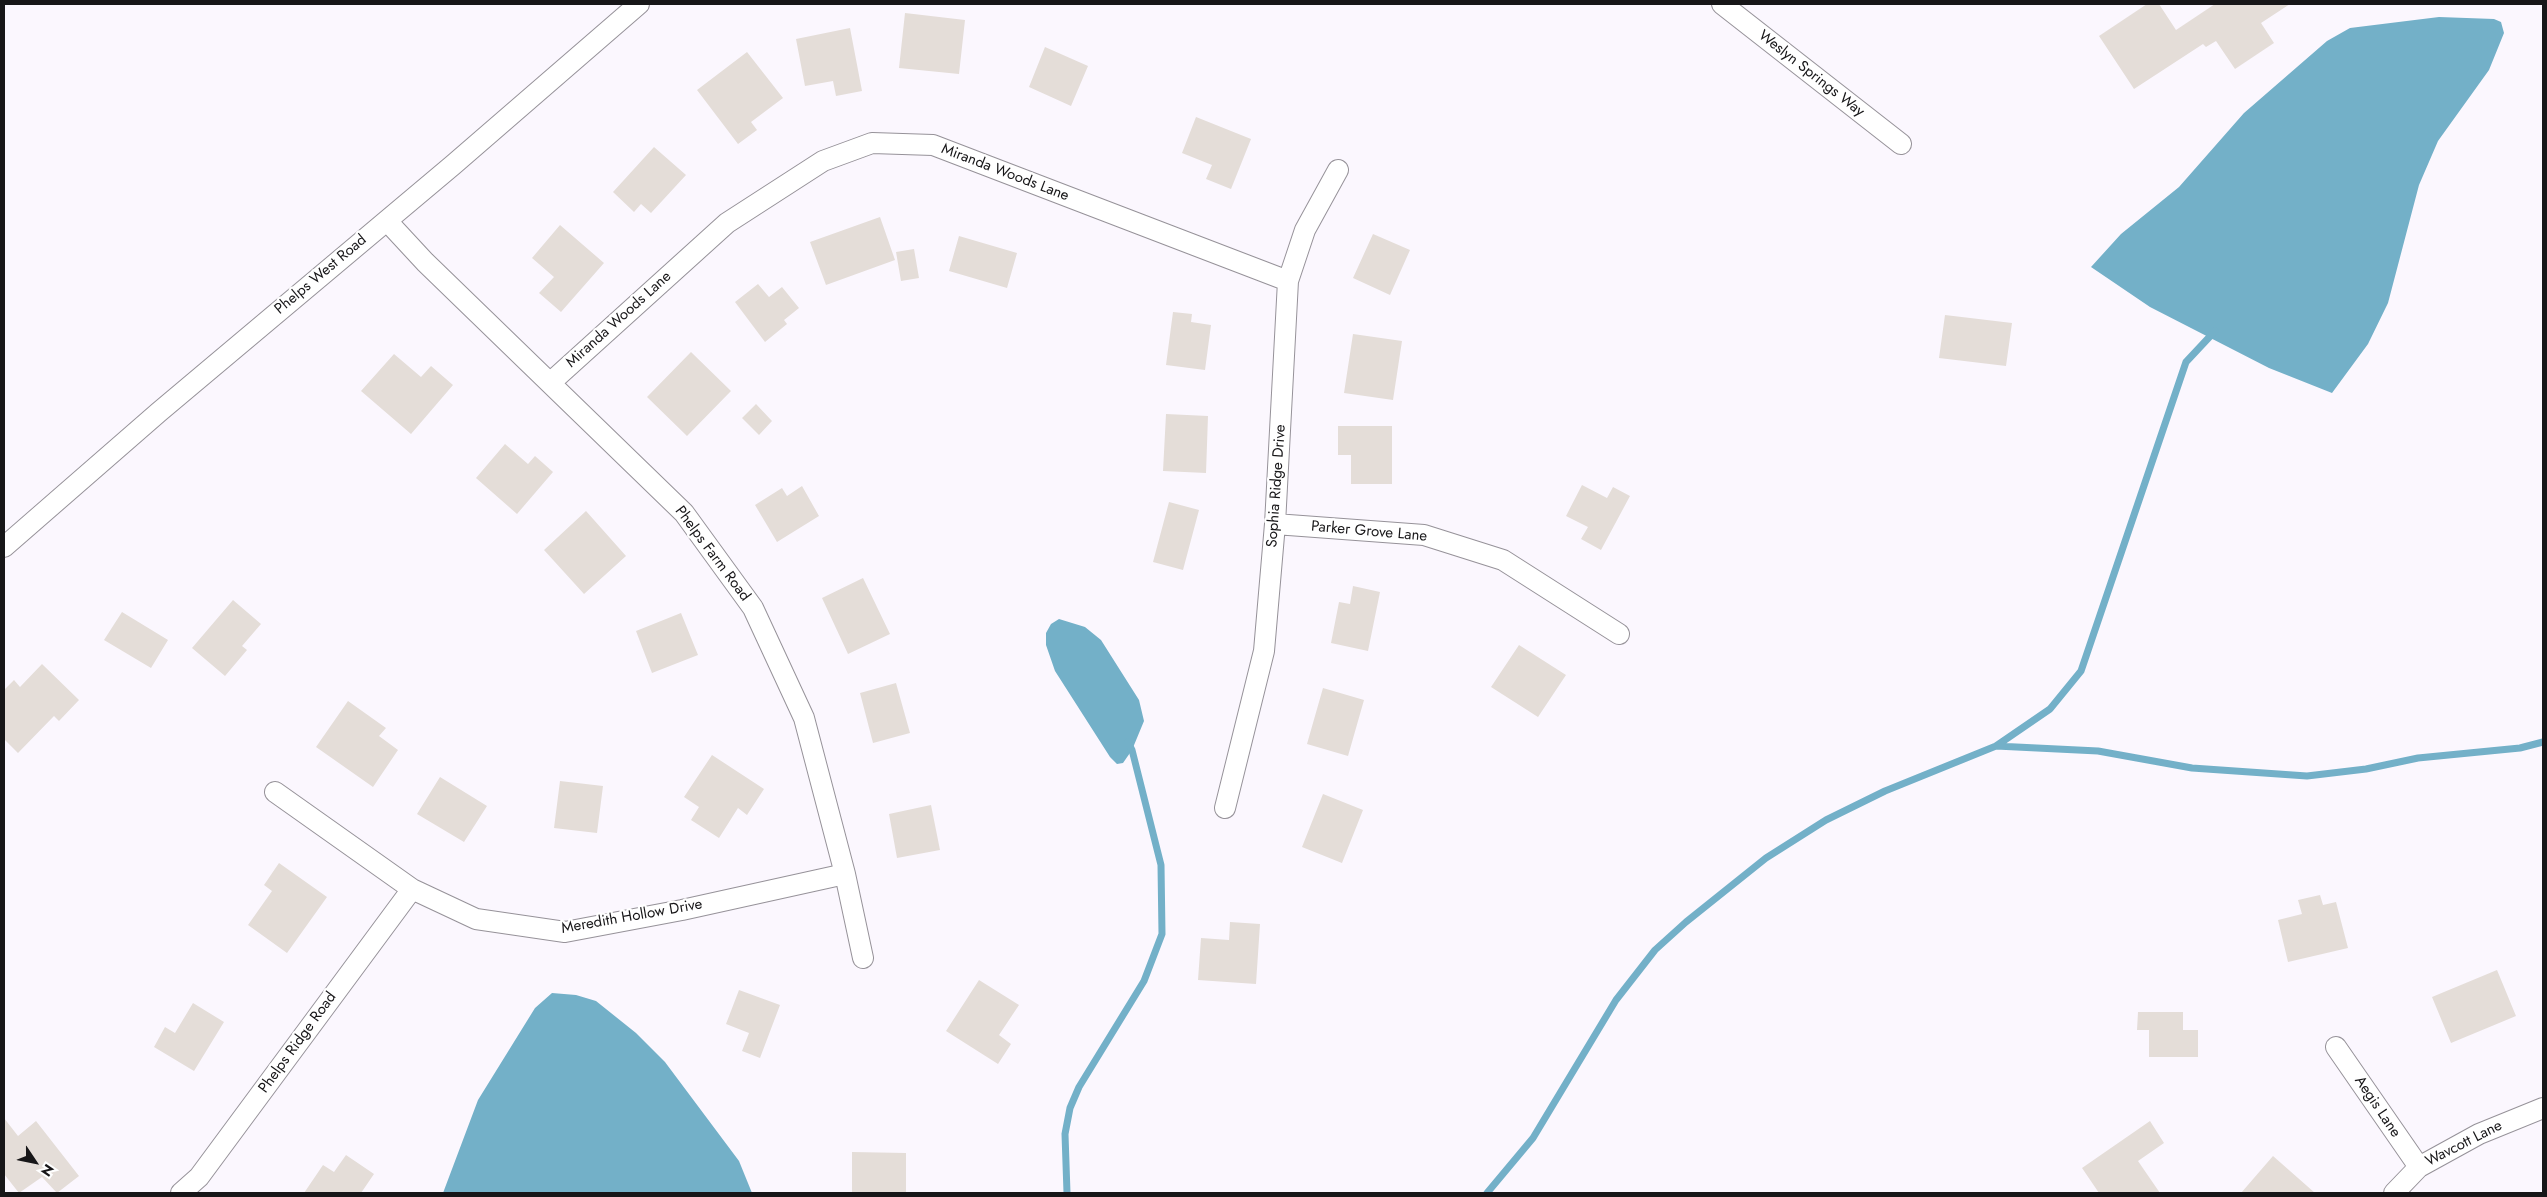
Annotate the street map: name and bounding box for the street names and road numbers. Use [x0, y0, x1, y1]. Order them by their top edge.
street label: Weslyn Springs Way [1754, 27, 1868, 121]
street label: Miranda Woods Lane [939, 140, 1071, 206]
street label: Phelps West Road [271, 231, 371, 319]
street label: Miranda Woods Lane [563, 268, 675, 372]
street label: Sophia Ridge Drive [1264, 424, 1290, 548]
street label: Phelps Farm Road [670, 503, 754, 605]
street label: Parker Grove Lane [1310, 518, 1428, 546]
street label: Meredith Hollow Drive [560, 896, 704, 938]
street label: Phelps Ridge Road [255, 989, 341, 1097]
street label: Aegis Lane [2350, 1073, 2404, 1141]
street label: Wavcott Lane [2423, 1117, 2505, 1171]

